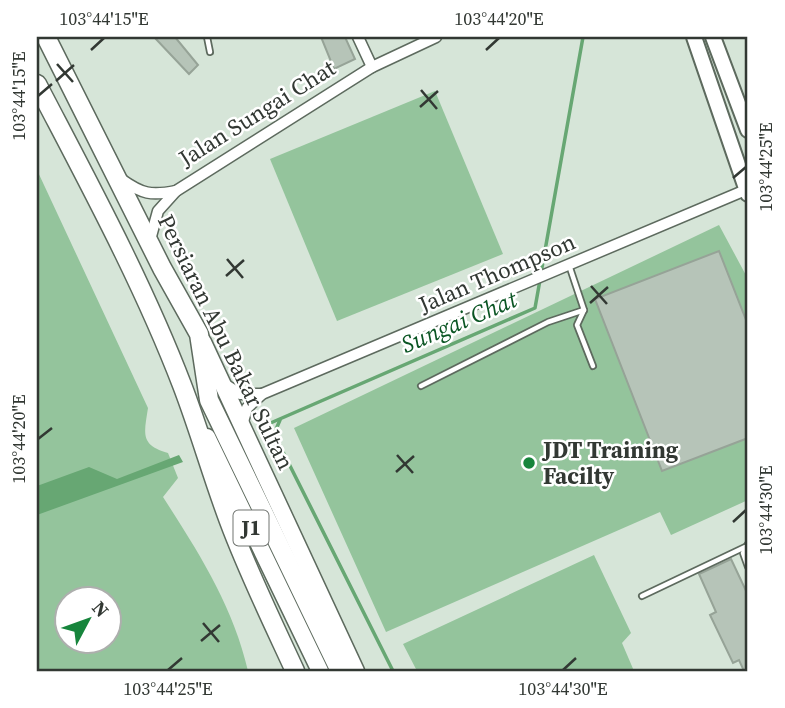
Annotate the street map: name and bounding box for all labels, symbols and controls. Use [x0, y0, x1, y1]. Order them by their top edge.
text: 103°44'15"E [59, 6, 149, 31]
text: 103°44'20"E [454, 6, 544, 31]
text: 103°44'15"E [6, 51, 31, 141]
street label: Jalan Sungai Chat [172, 52, 342, 175]
text: 103°44'25"E [753, 122, 778, 212]
street label: Persiaran Abu Bakar Sultan [150, 209, 302, 475]
street label: Jalan Thompson [413, 226, 580, 321]
water label: Sungai Chat [396, 282, 523, 361]
text: 103°44'20"E [6, 394, 31, 484]
place label: JDT Training Facilty [541, 434, 679, 492]
marker: JDT Training Facilty [521, 455, 537, 471]
text: 103°44'30"E [753, 465, 778, 555]
road number: J1 [233, 510, 268, 546]
north arrow [52, 586, 122, 656]
text: N [86, 595, 115, 623]
text: 103°44'25"E [123, 676, 213, 701]
text: 103°44'30"E [518, 676, 608, 701]

